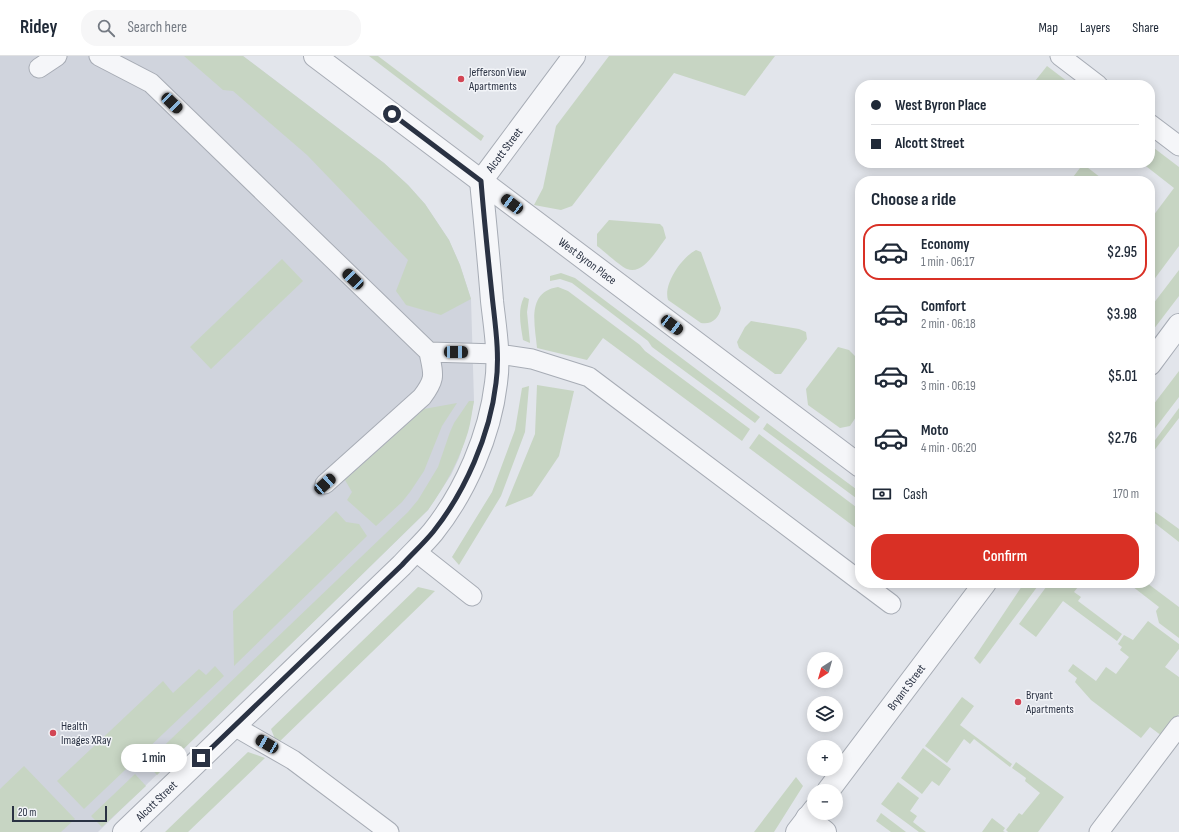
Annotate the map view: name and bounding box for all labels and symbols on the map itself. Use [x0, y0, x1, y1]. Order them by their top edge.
place label: Jefferson View Apartments [468, 65, 527, 94]
marker: Jefferson View Apartments [456, 74, 466, 84]
car [159, 90, 185, 116]
route start [383, 105, 401, 123]
street label: Alcott Street [482, 125, 526, 176]
car [499, 192, 525, 216]
street label: West Byron Place [555, 235, 619, 288]
car [340, 266, 366, 292]
car [659, 313, 685, 337]
car [444, 346, 468, 358]
car [312, 472, 338, 496]
north arrow [807, 652, 843, 688]
street label: Bryant Street [884, 661, 929, 714]
place label: Bryant Apartments [1025, 688, 1074, 717]
marker: Bryant Apartments [1013, 697, 1023, 707]
place label: Health Images XRay [61, 719, 112, 748]
marker: Health Images XRay [48, 728, 58, 738]
car [254, 733, 280, 755]
callout: 1 min [121, 744, 187, 772]
route end [192, 749, 210, 767]
street label: Alcott Street [132, 778, 181, 825]
scale bar [12, 804, 107, 823]

